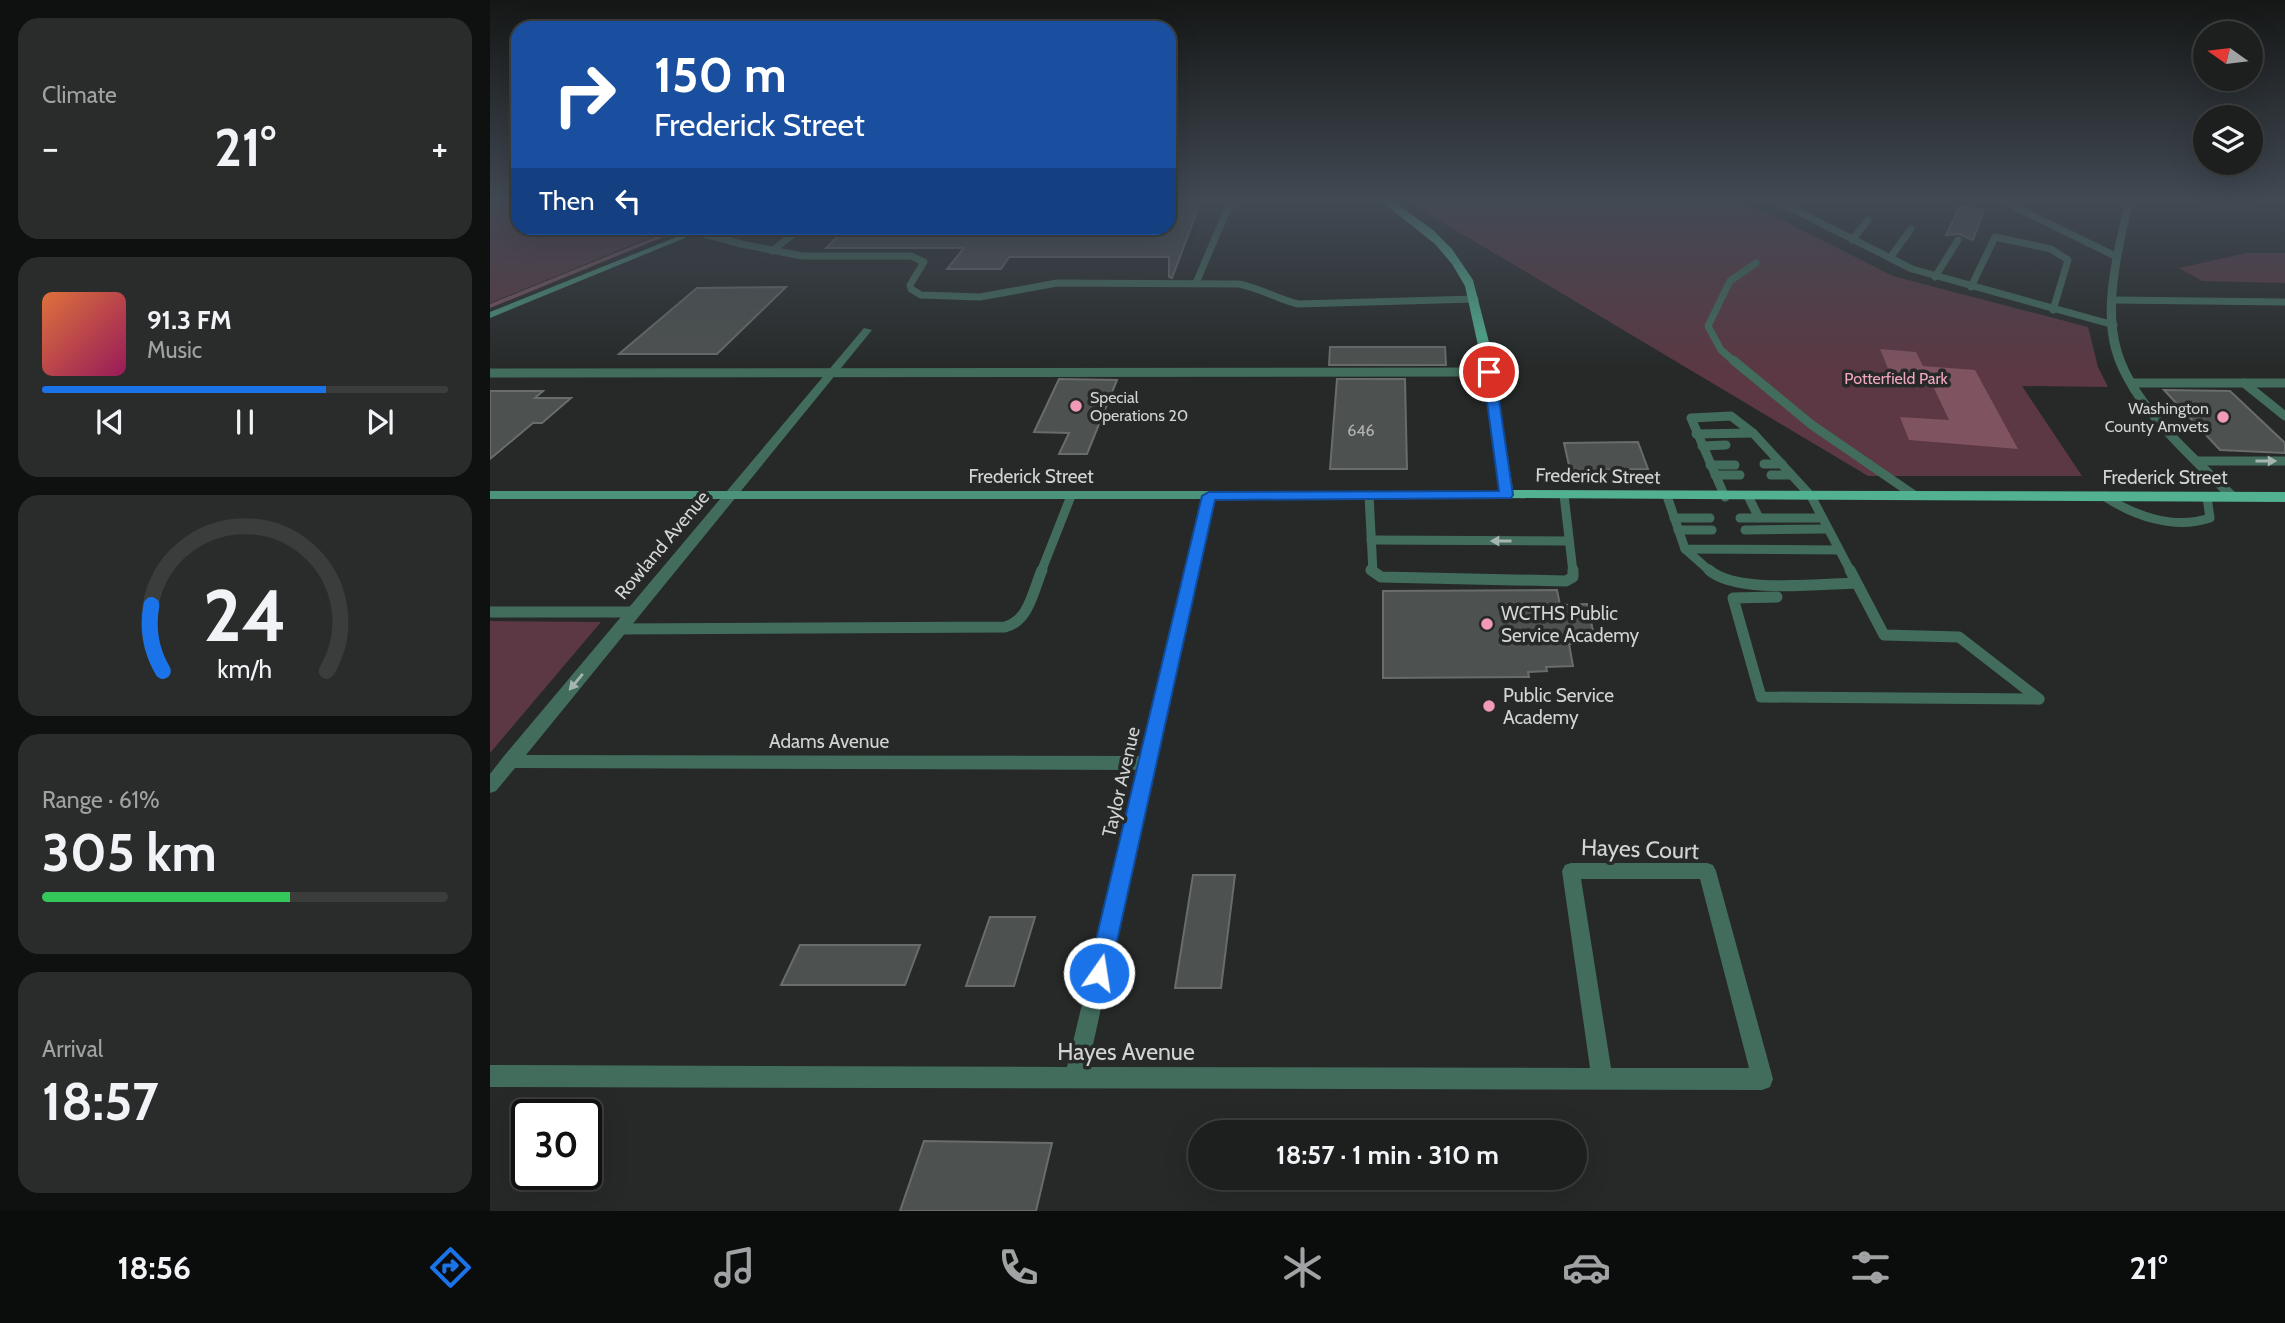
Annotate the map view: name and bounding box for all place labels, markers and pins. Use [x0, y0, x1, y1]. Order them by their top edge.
pin [1459, 342, 1519, 402]
place label: Special Operations 20 [1090, 388, 1188, 425]
marker: Special Operations 20 [1068, 398, 1084, 414]
place label: Washington County Amvets [2105, 399, 2209, 436]
marker: Washington County Amvets [2215, 409, 2231, 425]
place label: WCTHS Public Service Academy [1501, 602, 1640, 647]
marker: WCTHS Public Service Academy [1479, 616, 1495, 632]
place label: Public Service Academy [1503, 684, 1614, 729]
marker: Public Service Academy [1481, 698, 1497, 714]

